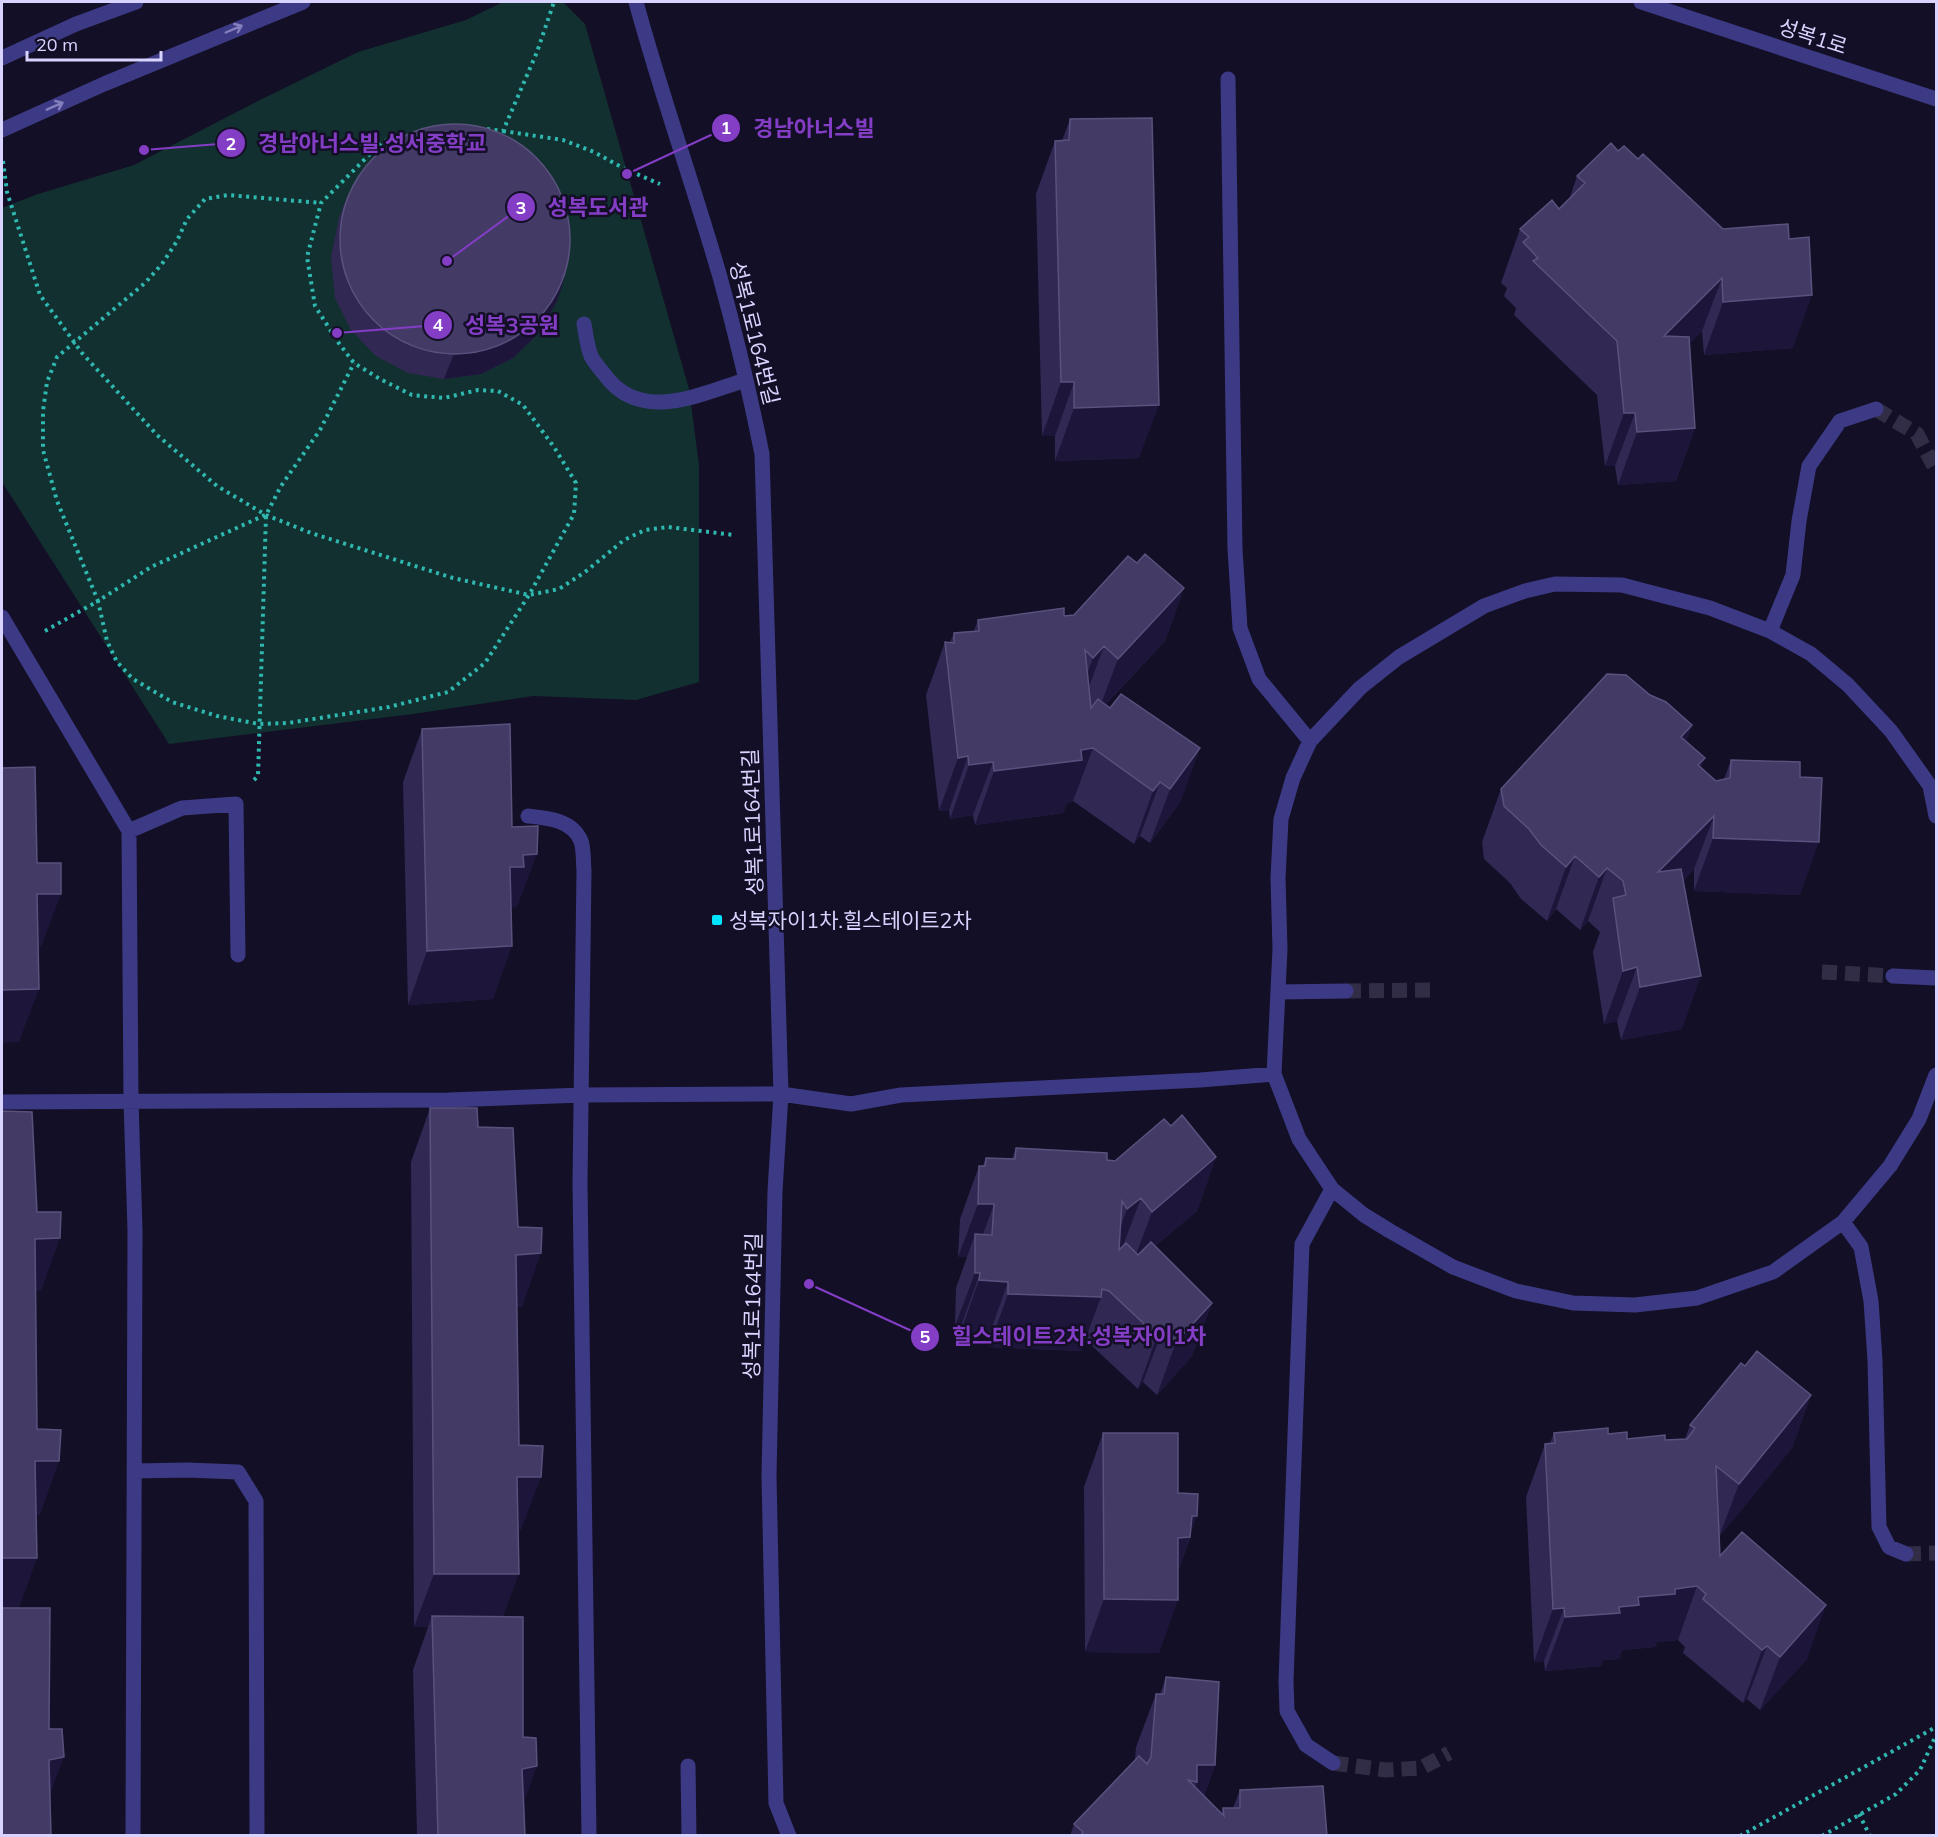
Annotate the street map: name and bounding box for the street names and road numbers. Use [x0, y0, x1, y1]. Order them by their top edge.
street label: 성복1로 [1775, 13, 1851, 59]
street label: 성복1로164번길 [725, 259, 785, 407]
street label: 성복1로164번길 [736, 748, 768, 896]
street label: 성복1로164번길 [738, 1232, 766, 1380]

